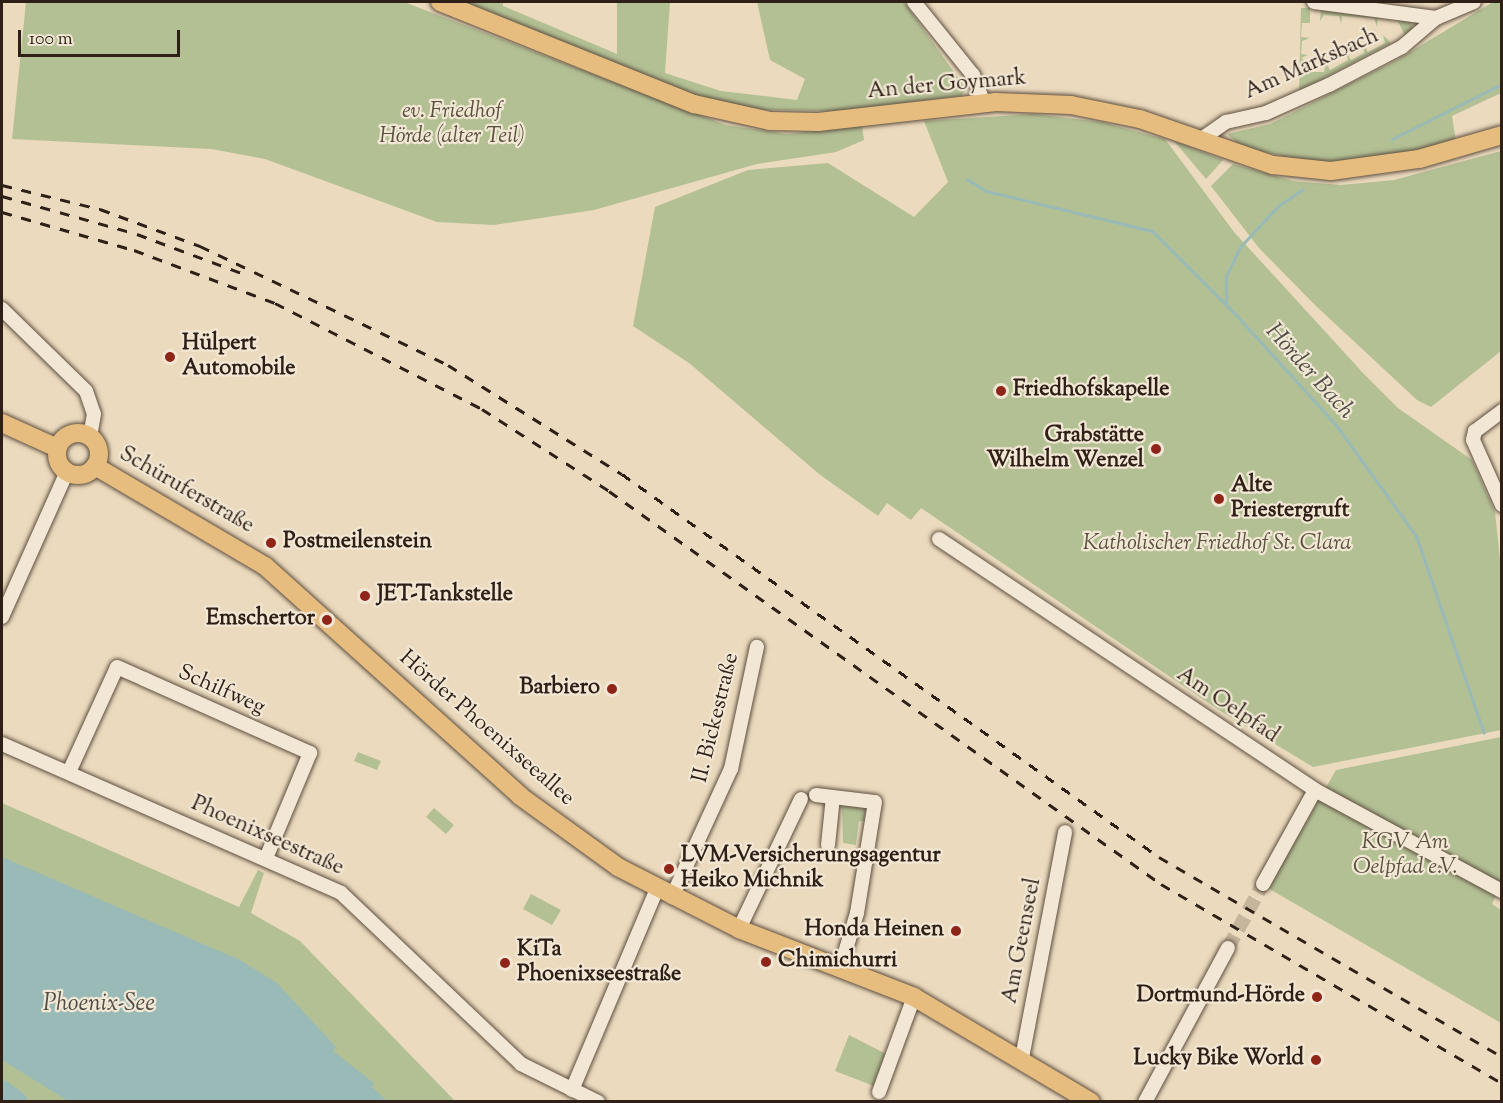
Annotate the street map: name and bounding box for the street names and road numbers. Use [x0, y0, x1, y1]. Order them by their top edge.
street label: Am Marksbach [1241, 24, 1383, 106]
street label: An der Goymark [866, 66, 1028, 106]
street label: Schüruferstraße [114, 442, 258, 540]
street label: Hörder Phoenixseeallee [393, 646, 579, 812]
street label: II. Bickestraße [688, 650, 746, 786]
street label: Schilfweg [173, 660, 269, 722]
street label: Am Oelpfad [1171, 662, 1283, 750]
street label: Phoenixseestraße [187, 792, 347, 882]
street label: Am Geenseel [998, 876, 1048, 1006]

